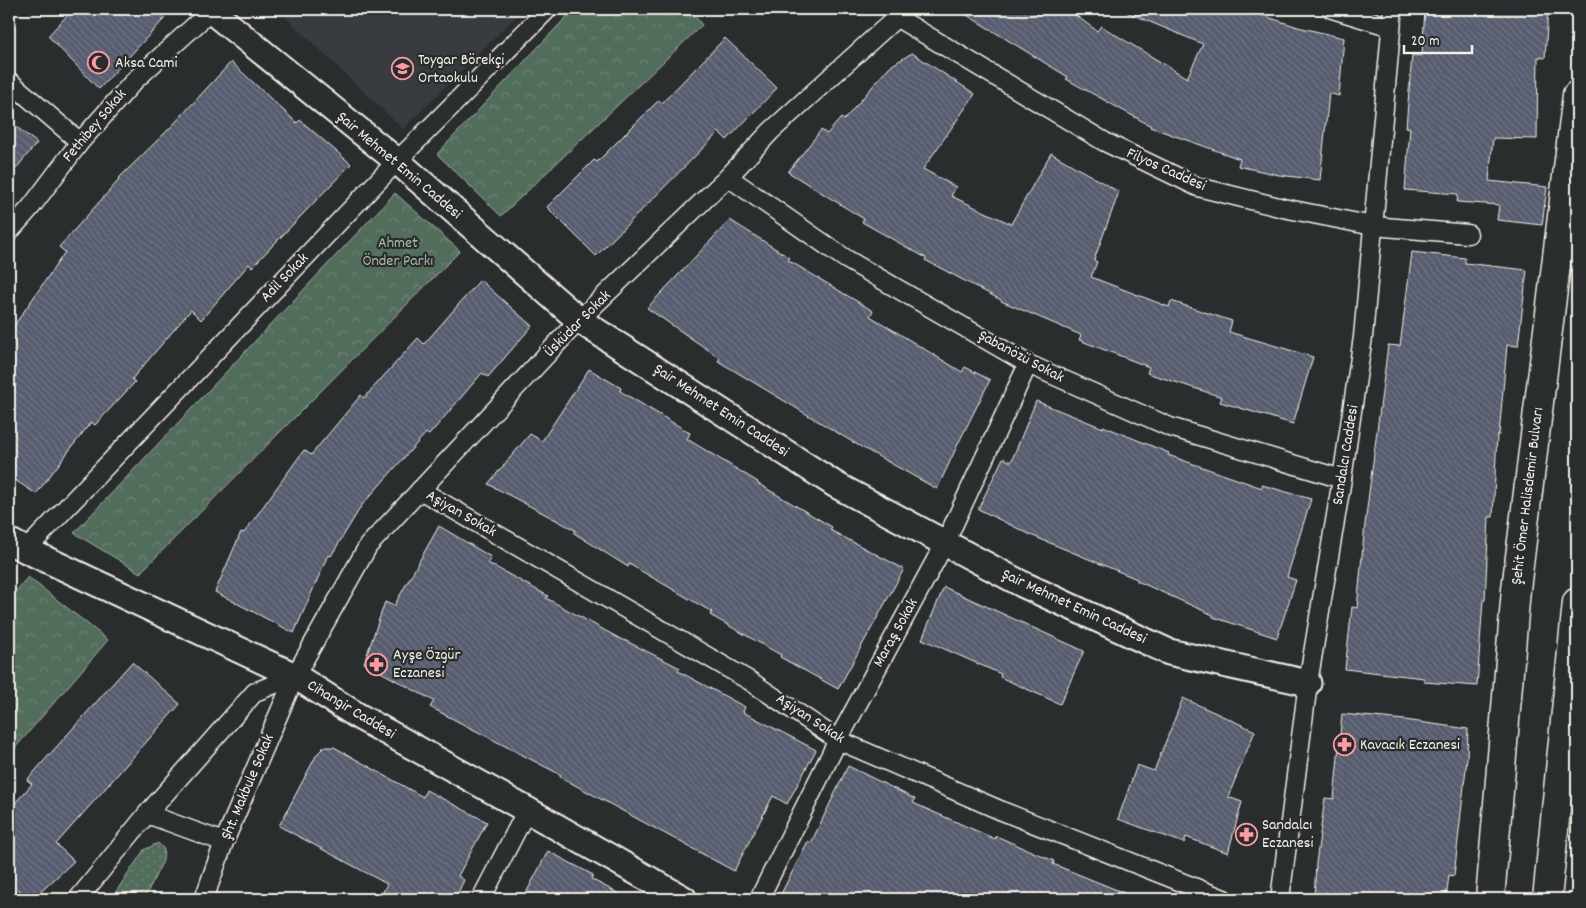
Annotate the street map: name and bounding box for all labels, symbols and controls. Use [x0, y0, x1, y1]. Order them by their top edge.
scale bar [1404, 22, 1471, 54]
text: 20 m [1411, 31, 1439, 53]
place label: Toygar Börekçi Ortaokulu [418, 49, 504, 90]
mosque icon: Aksa Cami [87, 51, 111, 75]
place label: Aksa Cami [115, 52, 178, 75]
school or university icon: Toygar Börekçi Ortaokulu [390, 57, 414, 81]
street label: Fethibey Sokak [58, 84, 132, 168]
street label: Şair Mehmet Emin Caddesi [331, 107, 467, 225]
street label: Filyos Caddesi [1122, 142, 1210, 198]
park label: Ahmet Önder Parkı [363, 232, 433, 273]
street label: Adil Sokak [255, 248, 315, 308]
street label: Üsküdar Sokak [539, 285, 617, 363]
street label: Şabanözü Sokak [974, 325, 1068, 389]
street label: Şair Mehmet Emin Caddesi [649, 359, 793, 464]
street label: Sandalcı Caddesi [1327, 403, 1365, 507]
street label: Şehit Ömer Halisdemir Bulvarı [1506, 406, 1550, 586]
street label: Aşiyan Sokak [421, 484, 501, 544]
street label: Şair Mehmet Emin Caddesi [998, 563, 1150, 651]
street label: Maraş Sokak [868, 594, 924, 672]
place label: Ayşe Özgür Eczanesi [393, 644, 461, 685]
pharmacy icon: Ayşe Özgür Eczanesi [365, 652, 389, 676]
street label: Cihangir Caddesi [302, 674, 400, 746]
street label: Aşiyan Sokak [771, 688, 849, 750]
street label: Şht. Makbule Sokak [215, 731, 281, 843]
pharmacy icon: Kavacık Eczanesi [1332, 733, 1356, 757]
place label: Kavacık Eczanesi [1360, 734, 1460, 757]
place label: Sandalcı Eczanesi [1262, 814, 1313, 855]
pharmacy icon: Sandalcı Eczanesi [1234, 822, 1258, 846]

